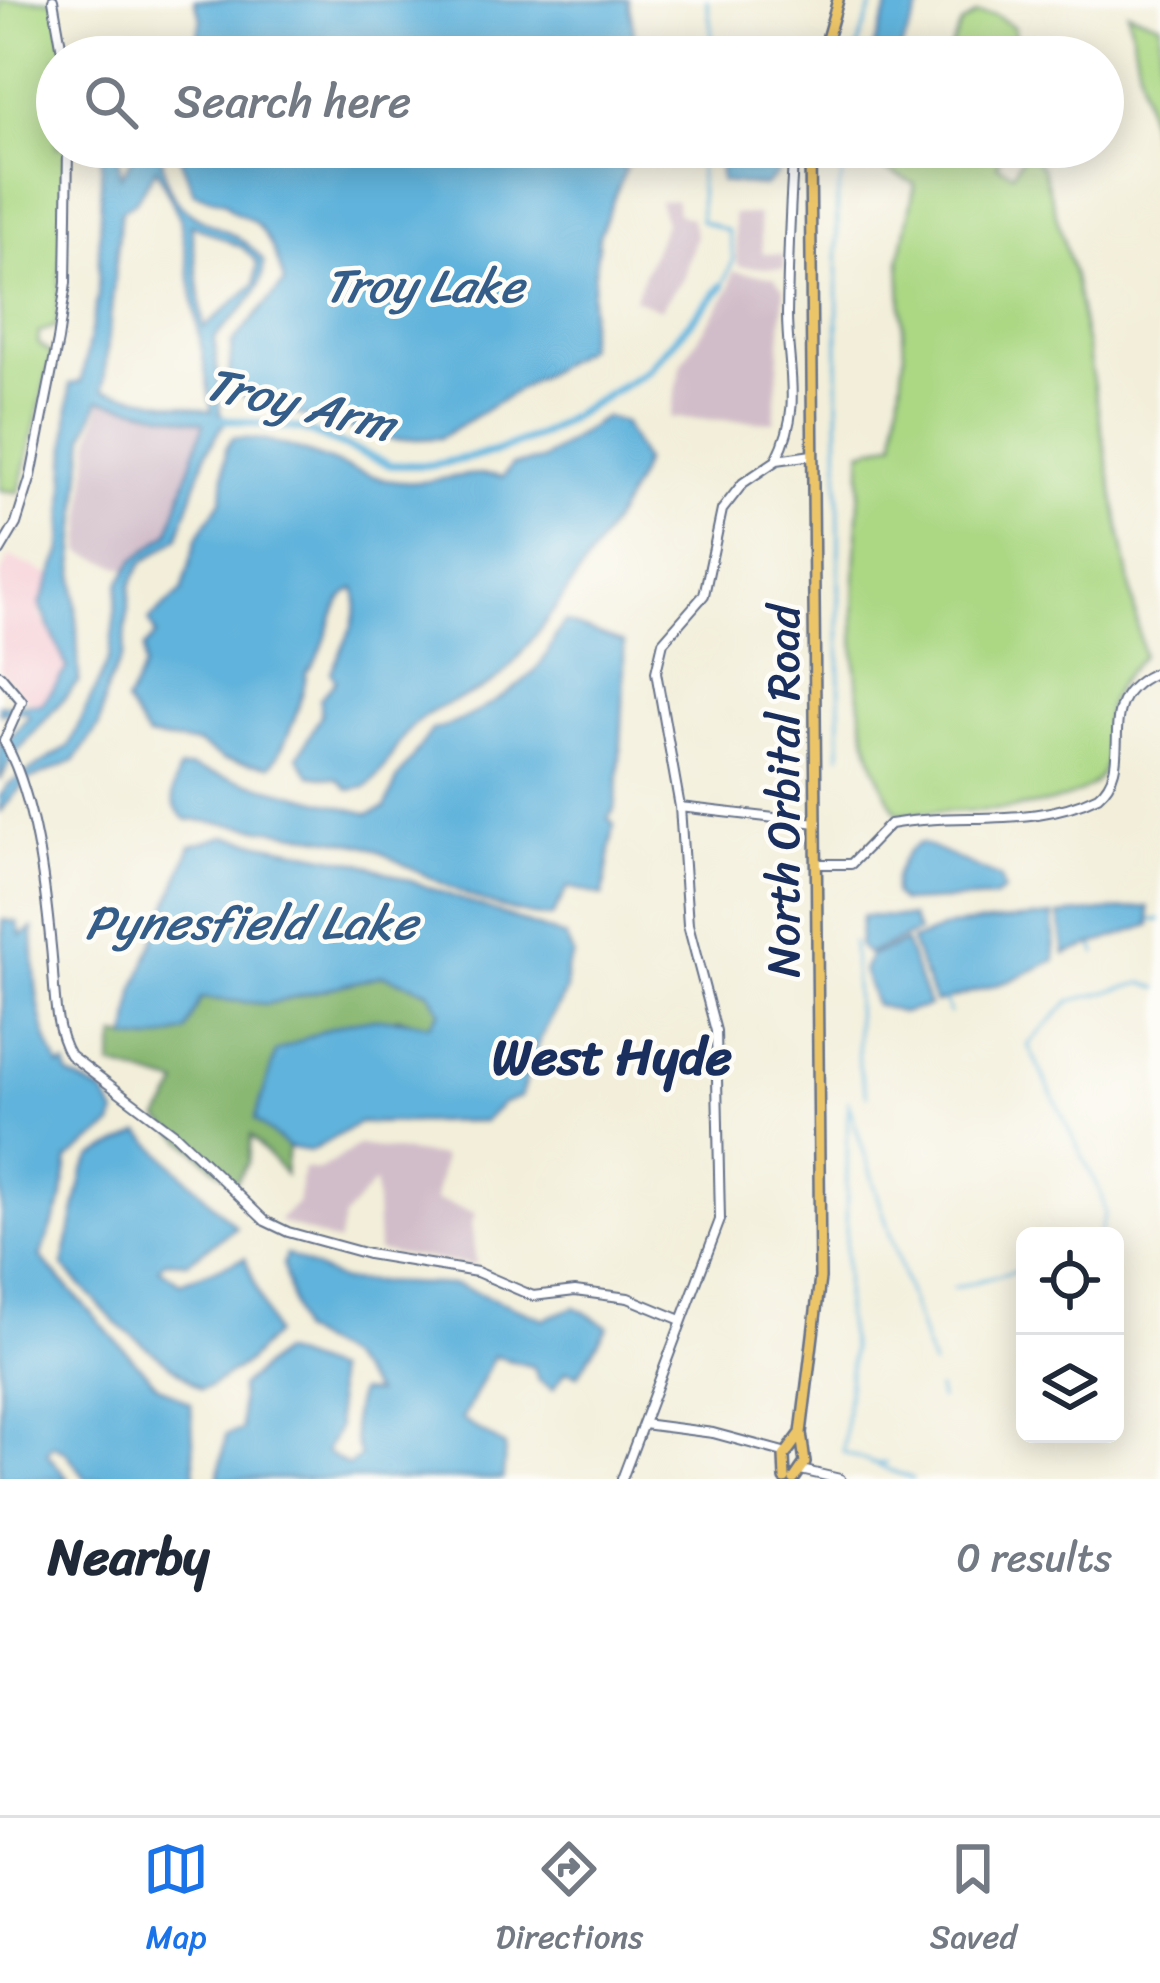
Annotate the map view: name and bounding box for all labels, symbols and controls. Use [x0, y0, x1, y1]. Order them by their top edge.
search box [36, 36, 1124, 168]
text: Search here [174, 62, 411, 142]
icon: search [78, 69, 144, 135]
water label: Troy Lake [325, 243, 528, 328]
water label: Troy Arm [197, 340, 408, 468]
street label: North Orbital Road [744, 601, 824, 977]
water label: Pynesfield Lake [85, 880, 422, 965]
district label: West Hyde [492, 1012, 732, 1102]
map controls [1016, 1227, 1124, 1443]
button: locate [1016, 1227, 1124, 1335]
button: layers [1016, 1335, 1124, 1443]
text: Nearby [48, 1512, 209, 1602]
text: 0 results [956, 1523, 1112, 1592]
tab: Map [143, 1836, 209, 1966]
tab: Directions [496, 1836, 643, 1966]
tab: Saved [930, 1836, 1017, 1966]

